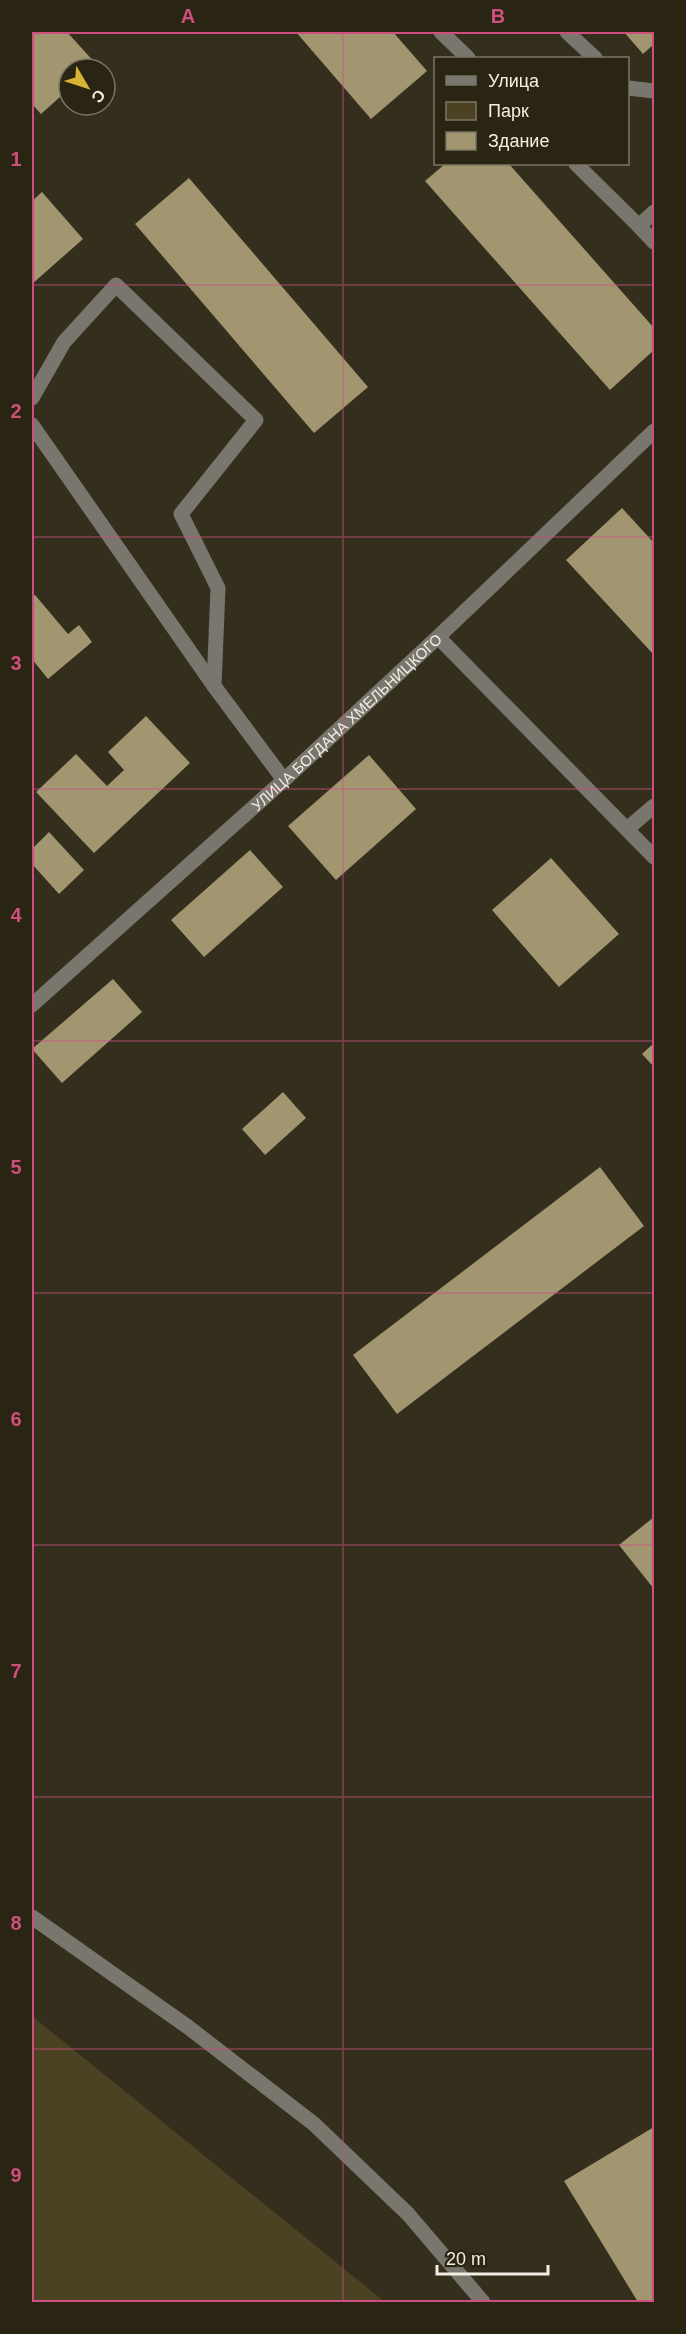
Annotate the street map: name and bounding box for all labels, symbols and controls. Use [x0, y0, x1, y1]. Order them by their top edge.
text: A [181, 5, 195, 27]
text: B [491, 5, 505, 27]
north arrow [57, 57, 117, 117]
legend [434, 57, 629, 165]
text: Улица [488, 71, 540, 91]
text: С [88, 86, 109, 106]
text: Парк [488, 101, 529, 121]
text: Здание [488, 131, 549, 151]
text: 1 [10, 148, 22, 170]
text: 2 [10, 400, 22, 422]
street label: УЛИЦА БОГДАНА ХМЕЛЬНИЦКОГО [248, 630, 445, 814]
text: 3 [10, 652, 22, 674]
text: 4 [10, 904, 22, 926]
text: 5 [10, 1156, 22, 1178]
text: 6 [10, 1408, 22, 1430]
text: 7 [10, 1660, 22, 1682]
text: 8 [10, 1912, 22, 1934]
text: 9 [10, 2164, 22, 2186]
scale bar [437, 2238, 548, 2276]
text: 20 m [446, 2249, 486, 2269]

